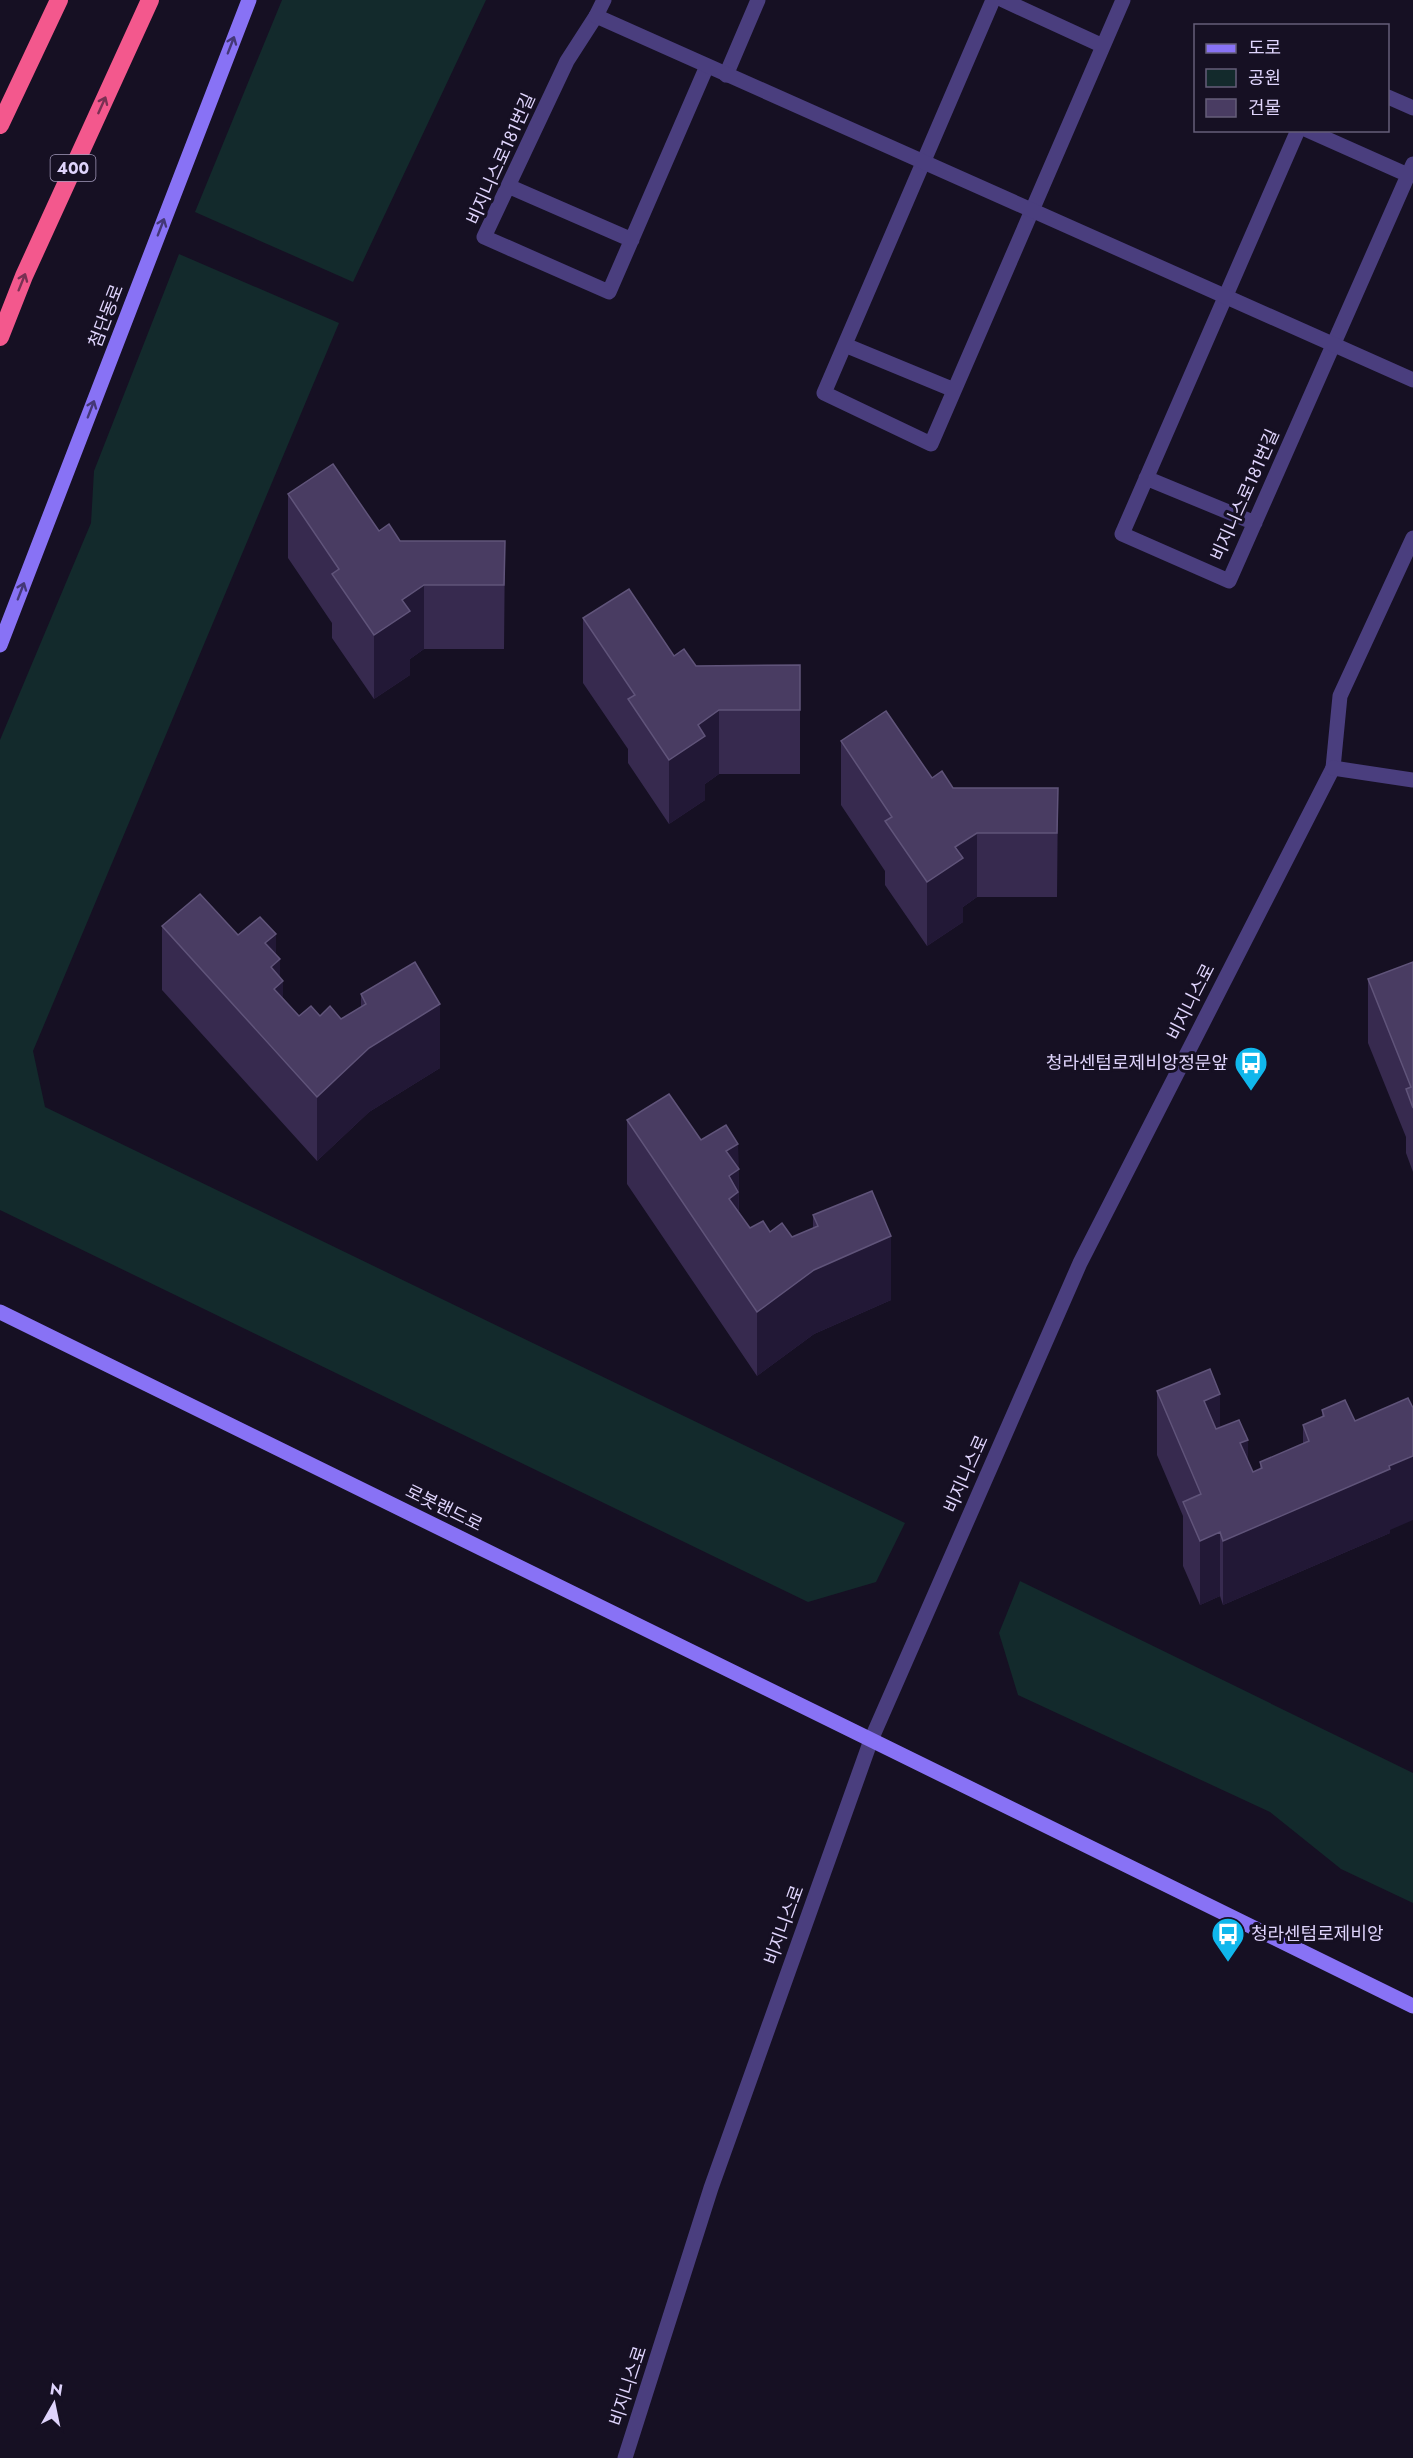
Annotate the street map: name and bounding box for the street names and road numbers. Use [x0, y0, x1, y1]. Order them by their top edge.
street label: 비지니스로181번길 [460, 89, 542, 229]
road number: 400 [50, 155, 96, 181]
street label: 첨단동로 [82, 280, 130, 352]
street label: 비지니스로181번길 [1204, 425, 1286, 565]
street label: 비지니스로 [1161, 959, 1221, 1045]
street label: 비지니스로 [937, 1431, 995, 1517]
street label: 로봇랜드로 [401, 1478, 487, 1538]
street label: 비지니스로 [758, 1882, 810, 1968]
street label: 비지니스로 [603, 2343, 653, 2429]

